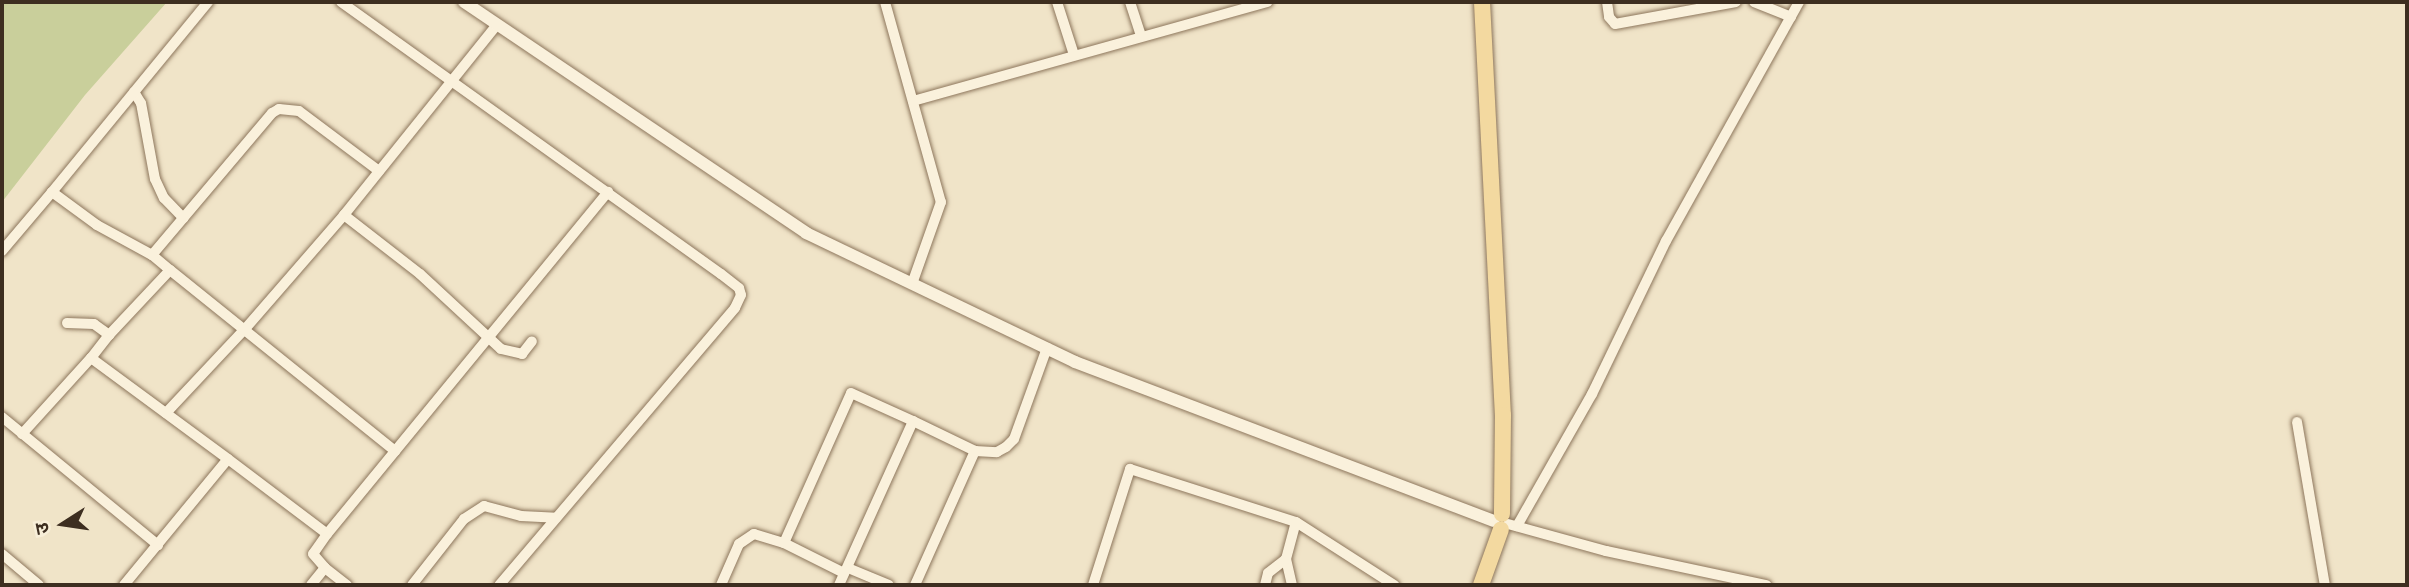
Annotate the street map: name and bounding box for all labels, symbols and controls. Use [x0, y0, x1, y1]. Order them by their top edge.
north arrow [28, 489, 98, 559]
text: उ [31, 521, 53, 536]

